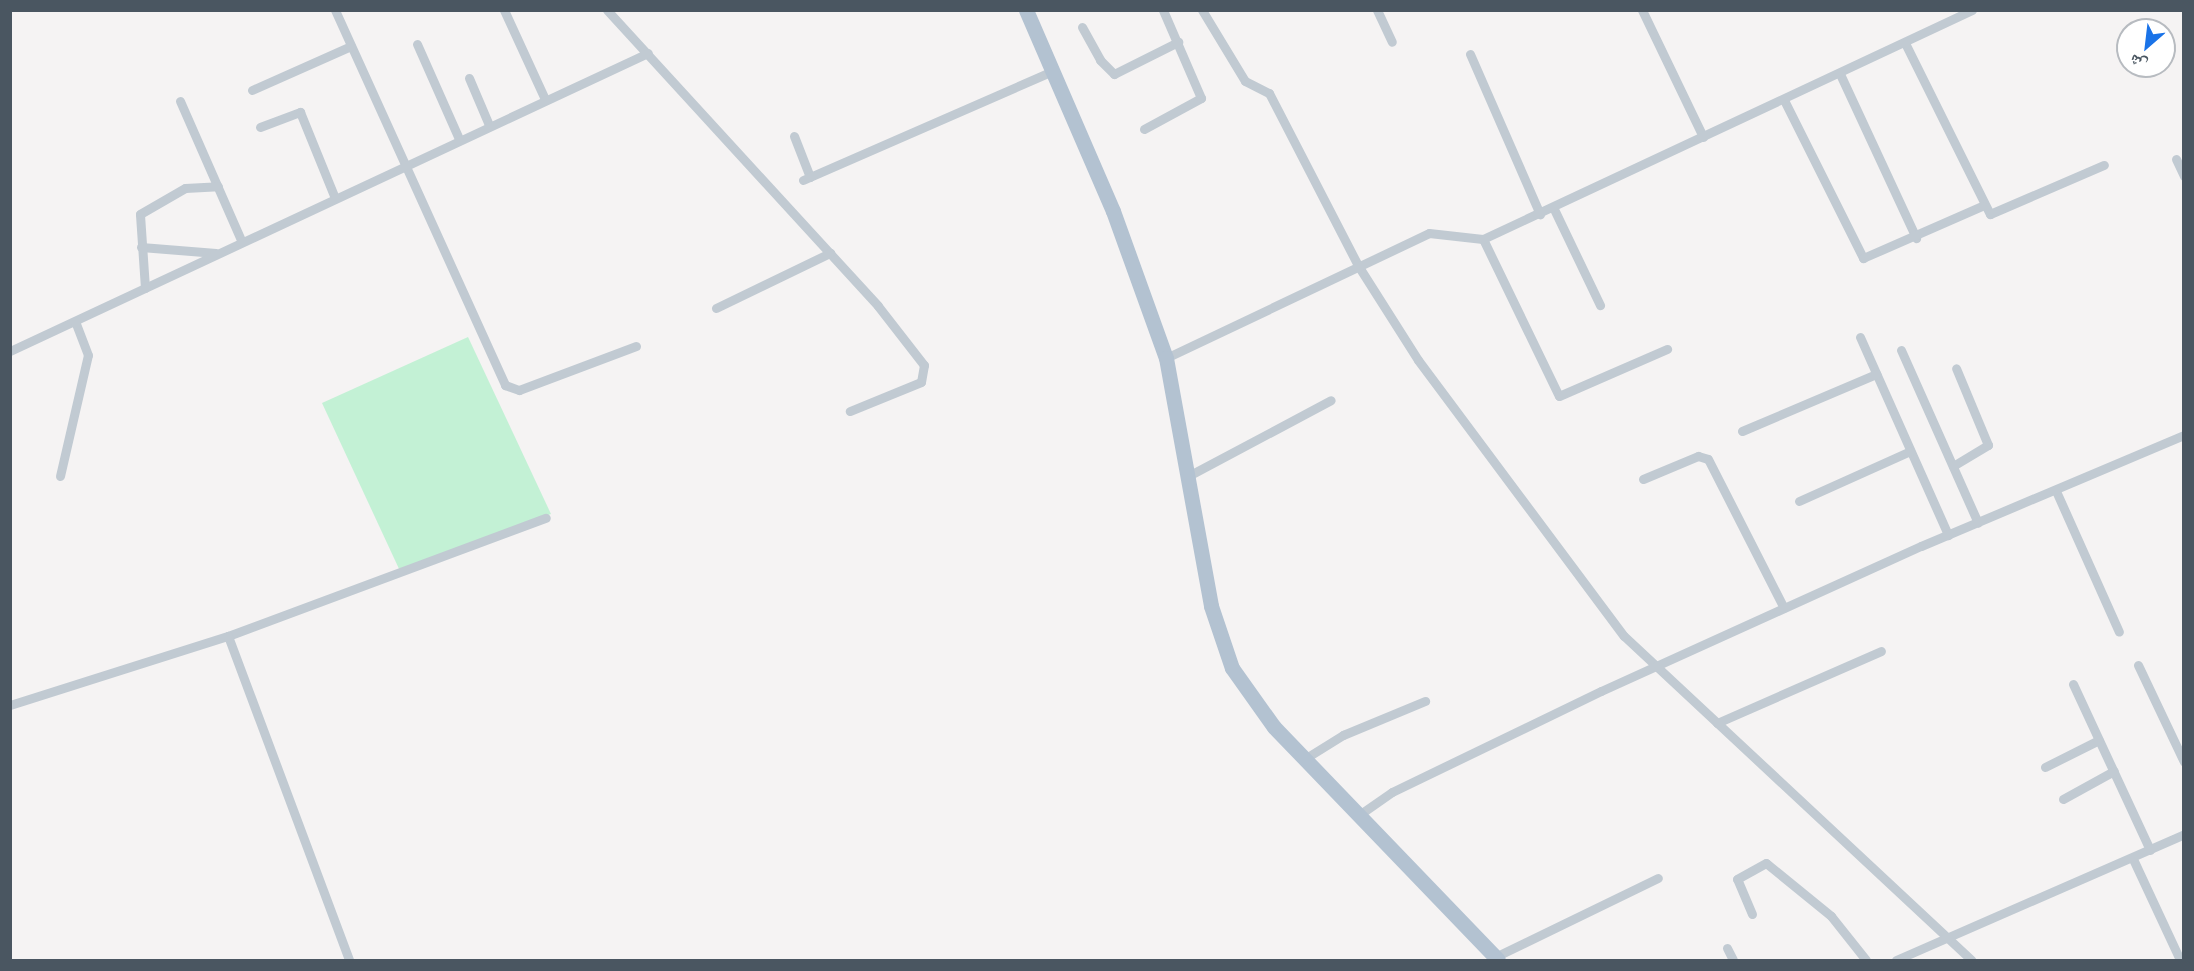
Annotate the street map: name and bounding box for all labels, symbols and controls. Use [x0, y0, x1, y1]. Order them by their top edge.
north arrow [2116, 18, 2176, 78]
text: ش [2127, 51, 2150, 73]

